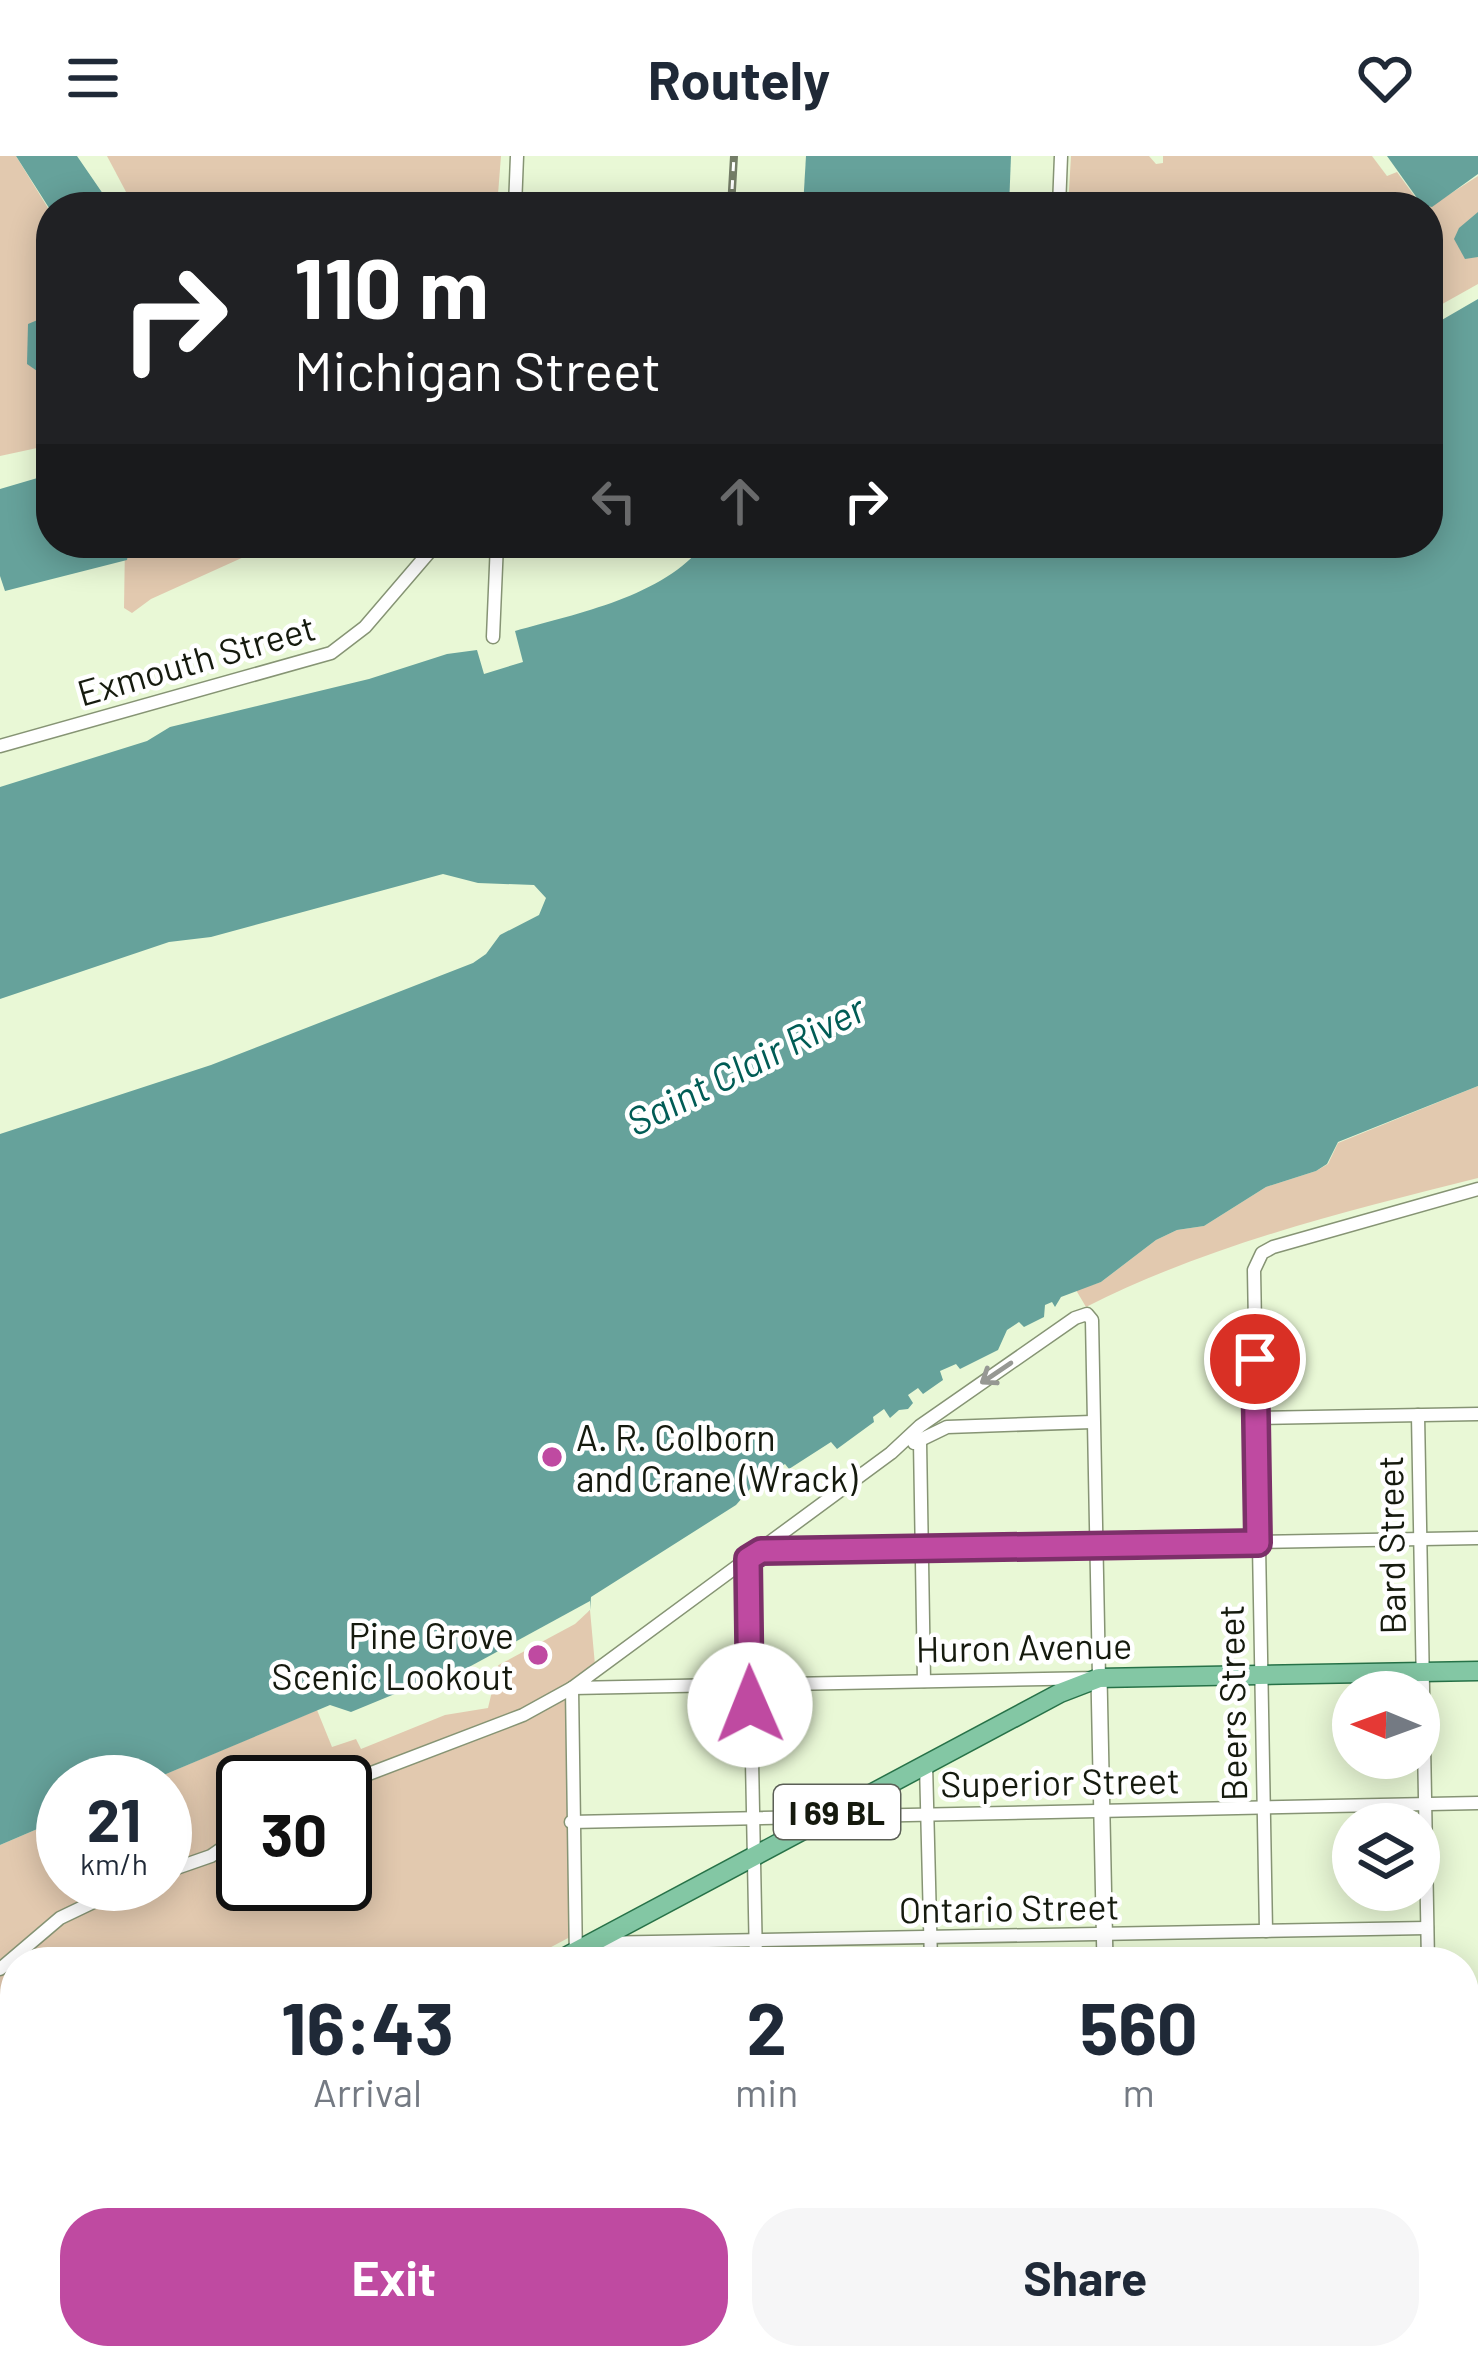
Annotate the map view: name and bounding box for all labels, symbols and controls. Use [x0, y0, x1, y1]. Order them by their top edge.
icon: menu [60, 45, 126, 111]
icon: heart [1352, 45, 1418, 111]
text: Routely [648, 46, 830, 111]
text: 110 m [294, 235, 489, 336]
icon: right [96, 240, 252, 396]
text: Michigan Street [294, 337, 661, 402]
icon: left [581, 468, 647, 534]
icon: ahead [707, 468, 773, 534]
icon: right [833, 468, 899, 534]
street label: Exmouth Street [72, 605, 320, 713]
water label: Saint Clair River [618, 983, 873, 1144]
pin [1204, 1308, 1306, 1410]
icon: arrive [1222, 1326, 1288, 1392]
one-way arrow [979, 1360, 1013, 1385]
place label: A. R. Colborn and Crane (Wrack) [576, 1415, 858, 1499]
marker: A. R. Colborn and Crane (Wrack) [539, 1444, 565, 1470]
street label: Bard Street [1367, 1455, 1413, 1635]
street label: Beers Street [1208, 1604, 1254, 1802]
place label: Pine Grove Scenic Lookout [272, 1613, 514, 1697]
street label: Huron Avenue [915, 1623, 1133, 1669]
marker: Pine Grove Scenic Lookout [525, 1642, 551, 1668]
position arrow [687, 1642, 813, 1768]
north arrow [1332, 1671, 1440, 1779]
map controls [1332, 1671, 1440, 1911]
speed limit sign: 30 [216, 1755, 372, 1911]
street label: Superior Street [940, 1757, 1180, 1805]
text: 21 [87, 1782, 141, 1854]
road number: I 69 BL [774, 1785, 900, 1839]
button: layers [1332, 1803, 1440, 1911]
text: km/h [80, 1845, 148, 1881]
street label: Ontario Street [898, 1884, 1120, 1930]
text: 16:43 [281, 1983, 454, 2069]
text: 2 [746, 1983, 787, 2069]
text: 560 [1079, 1983, 1198, 2069]
text: Arrival [313, 2068, 422, 2115]
text: min [735, 2068, 798, 2115]
text: m [1123, 2068, 1155, 2115]
button: Exit [60, 2208, 728, 2346]
button: Share [752, 2208, 1419, 2346]

